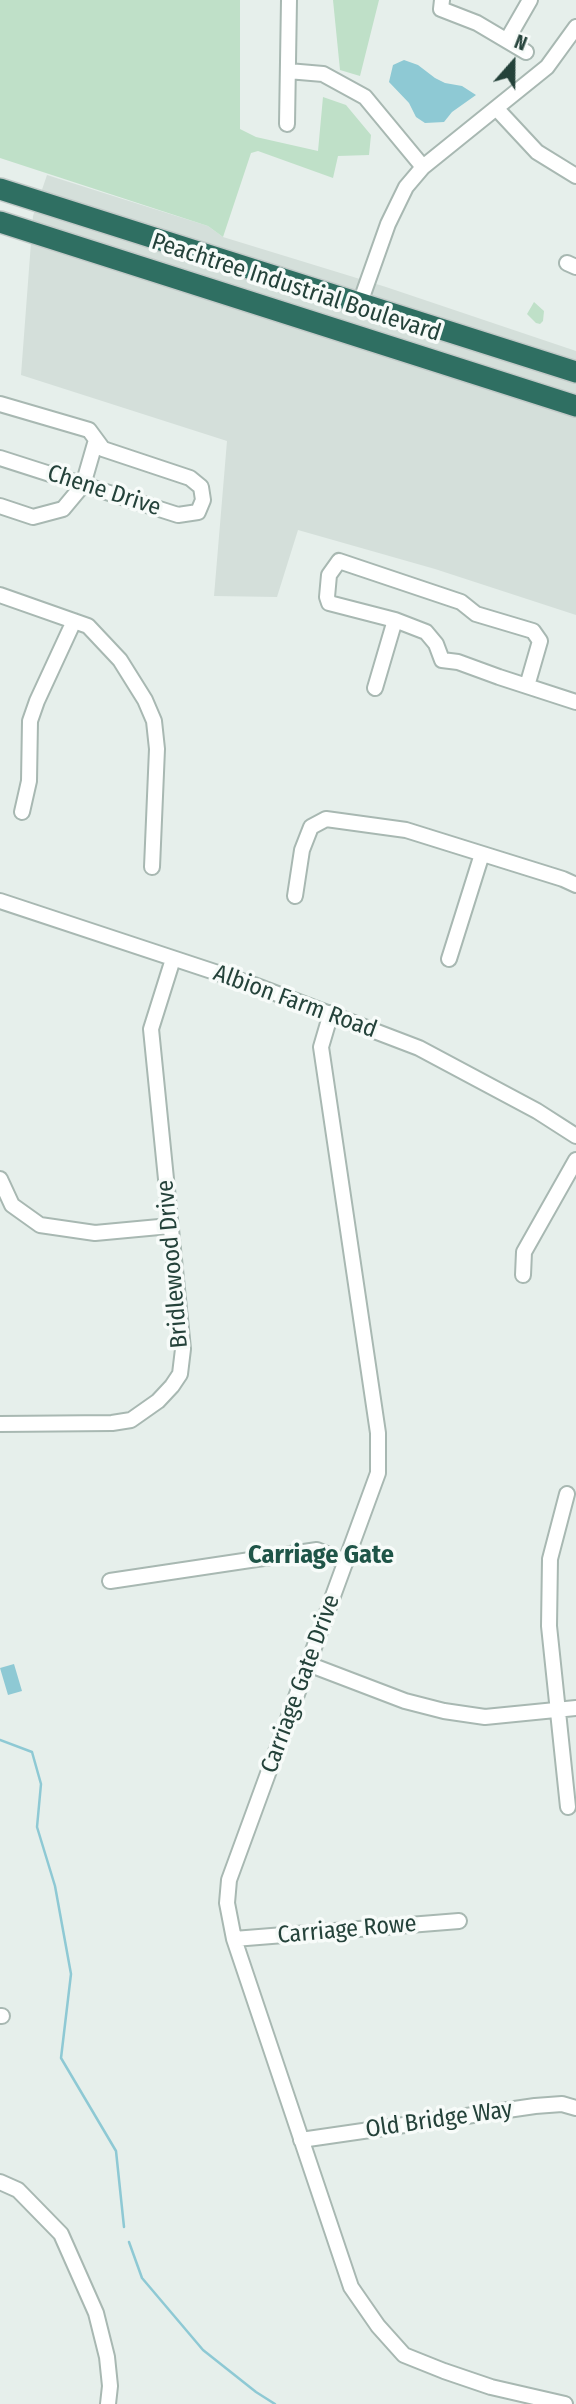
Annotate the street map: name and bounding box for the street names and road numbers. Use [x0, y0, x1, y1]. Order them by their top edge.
street label: Peachtree Industrial Boulevard [148, 228, 444, 348]
street label: Chene Drive [44, 459, 164, 523]
street label: Albion Farm Road [209, 959, 381, 1045]
street label: Bridlewood Drive [151, 1179, 195, 1349]
street label: Carriage Gate Drive [255, 1591, 347, 1777]
street label: Carriage Rowe [276, 1910, 418, 1950]
street label: Old Bridge Way [364, 2095, 514, 2145]

